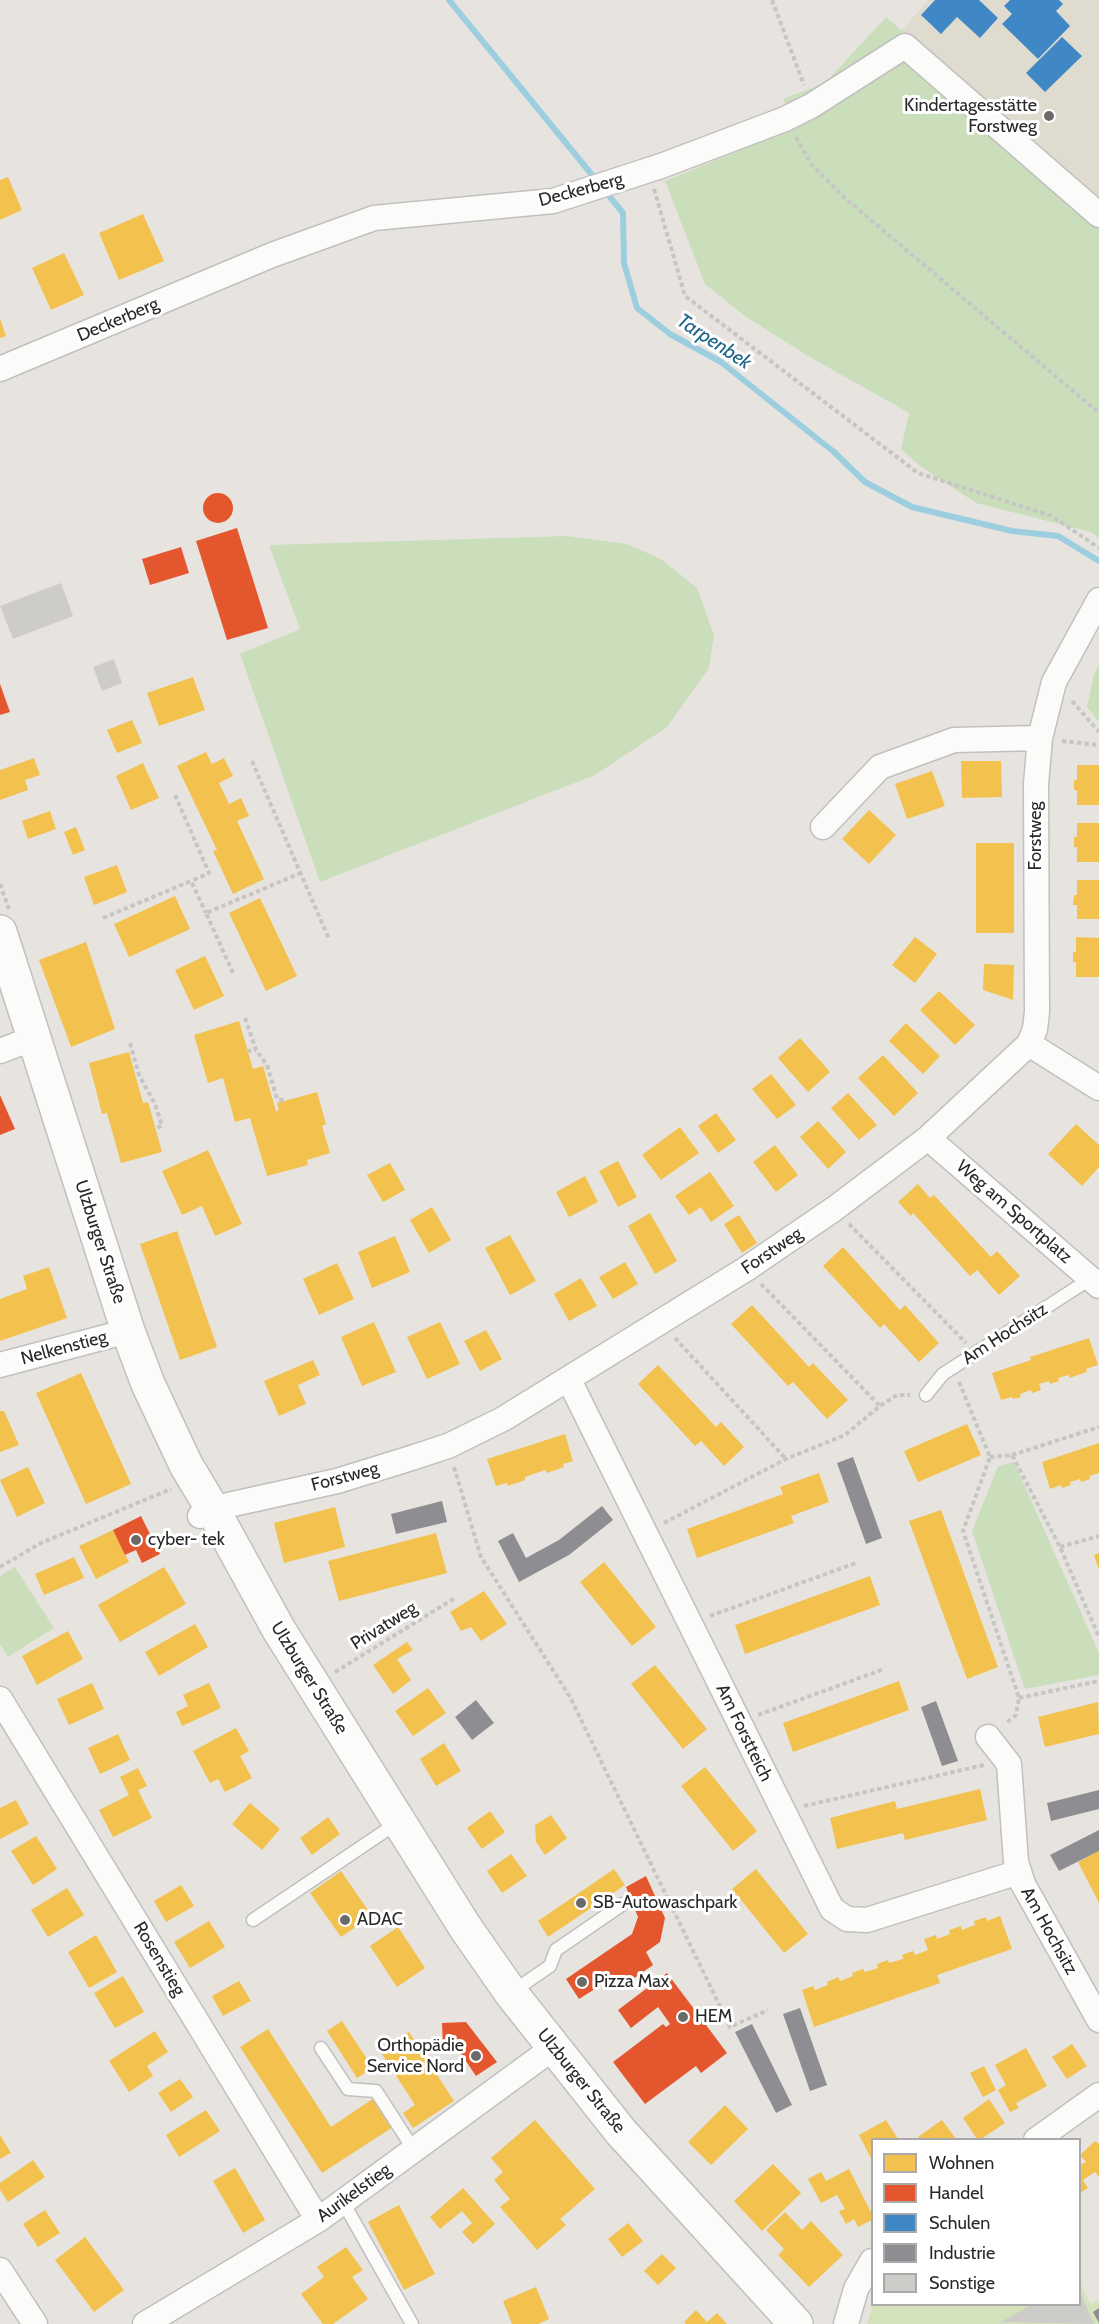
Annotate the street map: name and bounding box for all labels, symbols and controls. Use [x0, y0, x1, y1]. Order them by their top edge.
place label: Kindertagesstätte Forstweg [904, 95, 1037, 138]
marker: Kindertagesstätte Forstweg [1042, 109, 1056, 123]
street label: Deckerberg [536, 168, 626, 212]
street label: Deckerberg [74, 293, 162, 347]
water label: Tarpenbek [672, 309, 756, 375]
street label: Forstweg [1025, 802, 1047, 870]
street label: Weg am Sportplatz [952, 1156, 1076, 1268]
street label: Ulzburger Straße [70, 1178, 130, 1306]
street label: Forstweg [737, 1223, 807, 1279]
street label: Am Hochsitz [958, 1299, 1052, 1369]
street label: Nelkenstieg [19, 1326, 109, 1370]
street label: Forstweg [309, 1458, 381, 1496]
place label: cyber- tek [148, 1529, 225, 1551]
marker: cyber- tek [129, 1533, 143, 1547]
street label: Privatweg [347, 1597, 421, 1655]
street label: Ulzburger Straße [266, 1618, 352, 1738]
street label: Am Forstteich [711, 1681, 777, 1785]
street label: Am Hochsitz [1016, 1883, 1082, 1979]
place label: SB-Autowaschpark [593, 1892, 737, 1914]
marker: SB-Autowaschpark [574, 1896, 588, 1910]
place label: ADAC [357, 1909, 403, 1931]
marker: ADAC [338, 1913, 352, 1927]
street label: Rosenstieg [128, 1918, 190, 2000]
place label: Pizza Max [594, 1971, 669, 1993]
marker: Pizza Max [575, 1975, 589, 1989]
place label: HEM [695, 2006, 732, 2028]
marker: HEM [676, 2010, 690, 2024]
street label: Ulzburger Straße [532, 2024, 630, 2138]
place label: Orthopädie Service Nord [367, 2035, 464, 2078]
marker: Orthopädie Service Nord [469, 2049, 483, 2063]
legend [871, 2138, 1081, 2306]
text: Wohnen [929, 2152, 994, 2174]
street label: Aurikelstieg [313, 2159, 395, 2227]
text: Handel [929, 2182, 984, 2204]
text: Schulen [929, 2212, 990, 2234]
text: Industrie [929, 2242, 995, 2264]
text: Sonstige [929, 2272, 995, 2294]

